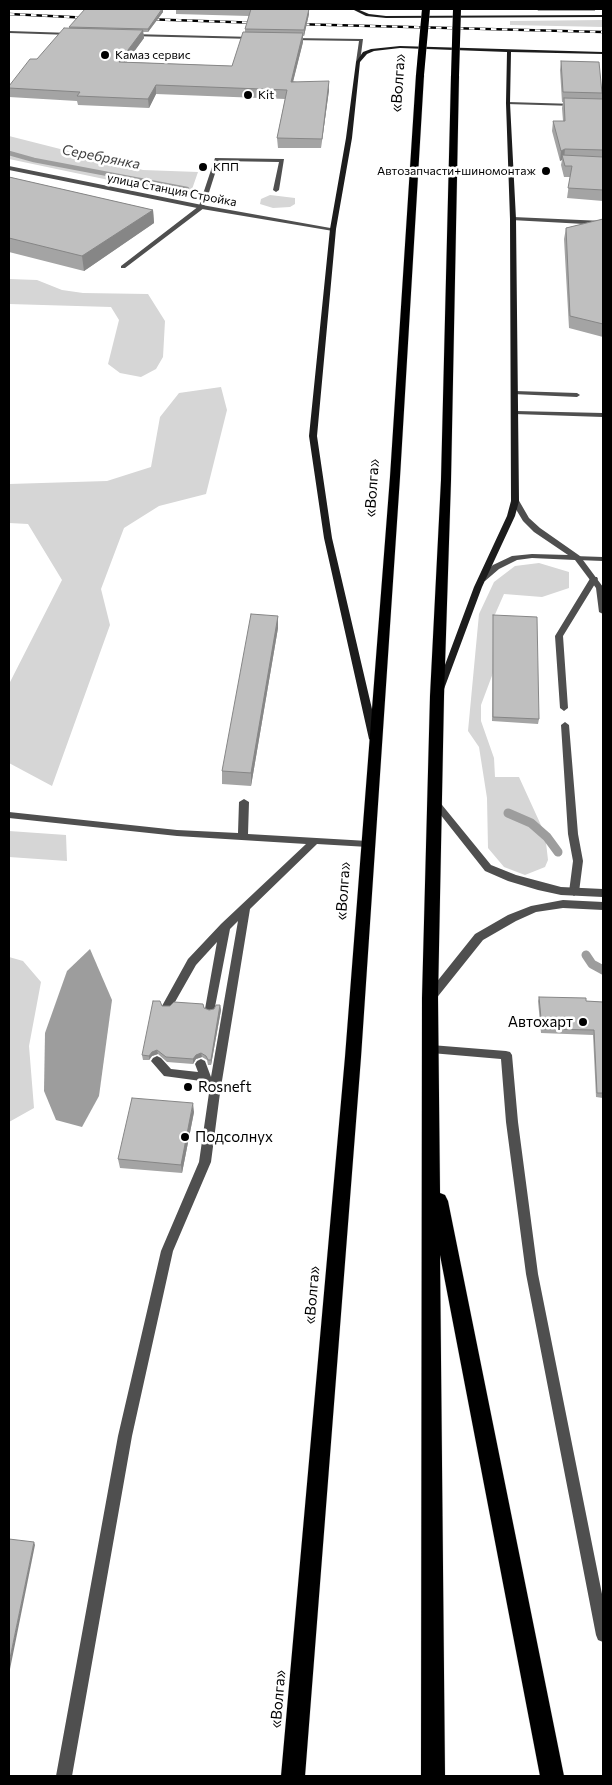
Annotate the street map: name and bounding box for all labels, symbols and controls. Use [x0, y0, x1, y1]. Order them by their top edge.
place label: Камаз сервис [115, 48, 191, 62]
marker: Камаз сервис [99, 49, 111, 61]
street label: «Волга» [387, 53, 409, 113]
place label: Kit [258, 88, 274, 102]
marker: Kit [242, 89, 254, 101]
water label: Серебрянка [60, 141, 142, 173]
place label: КПП [213, 160, 239, 174]
marker: КПП [197, 161, 209, 173]
place label: Автозапчасти+шиномонтаж [377, 164, 536, 178]
marker: Автозапчасти+шиномонтаж [540, 165, 552, 177]
street label: улица Станция Стройка [106, 170, 238, 210]
street label: «Волга» [361, 458, 383, 518]
street label: «Волга» [332, 861, 354, 921]
place label: Автохарт [508, 1013, 573, 1031]
marker: Автохарт [577, 1016, 589, 1028]
place label: Rosneft [198, 1078, 252, 1096]
marker: Rosneft [182, 1081, 194, 1093]
place label: Подсолнух [195, 1128, 273, 1146]
marker: Подсолнух [179, 1131, 191, 1143]
street label: «Волга» [300, 1265, 324, 1325]
street label: «Волга» [266, 1669, 290, 1729]

